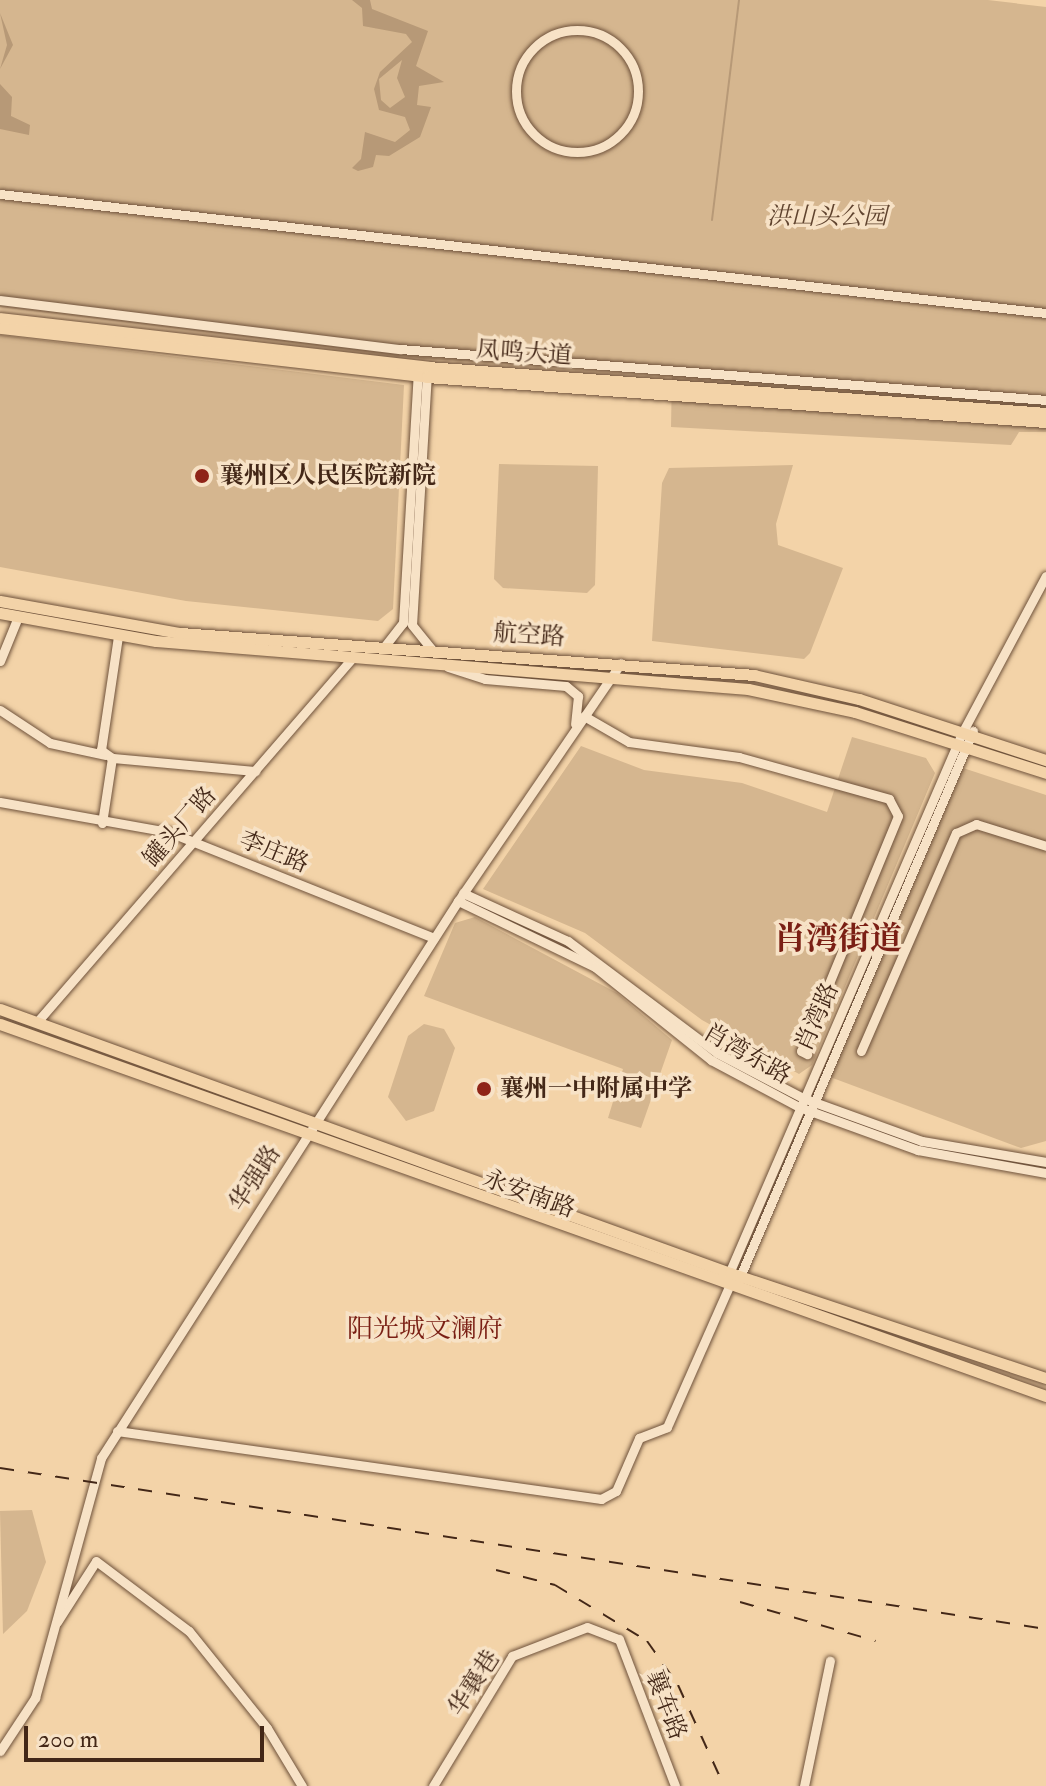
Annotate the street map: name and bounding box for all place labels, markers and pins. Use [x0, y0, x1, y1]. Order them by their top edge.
place label: 襄州区人民医院新院 [220, 462, 436, 490]
marker: 襄州区人民医院新院 [191, 465, 213, 487]
place label: 襄州一中附属中学 [500, 1075, 692, 1103]
marker: 襄州一中附属中学 [475, 1080, 493, 1098]

